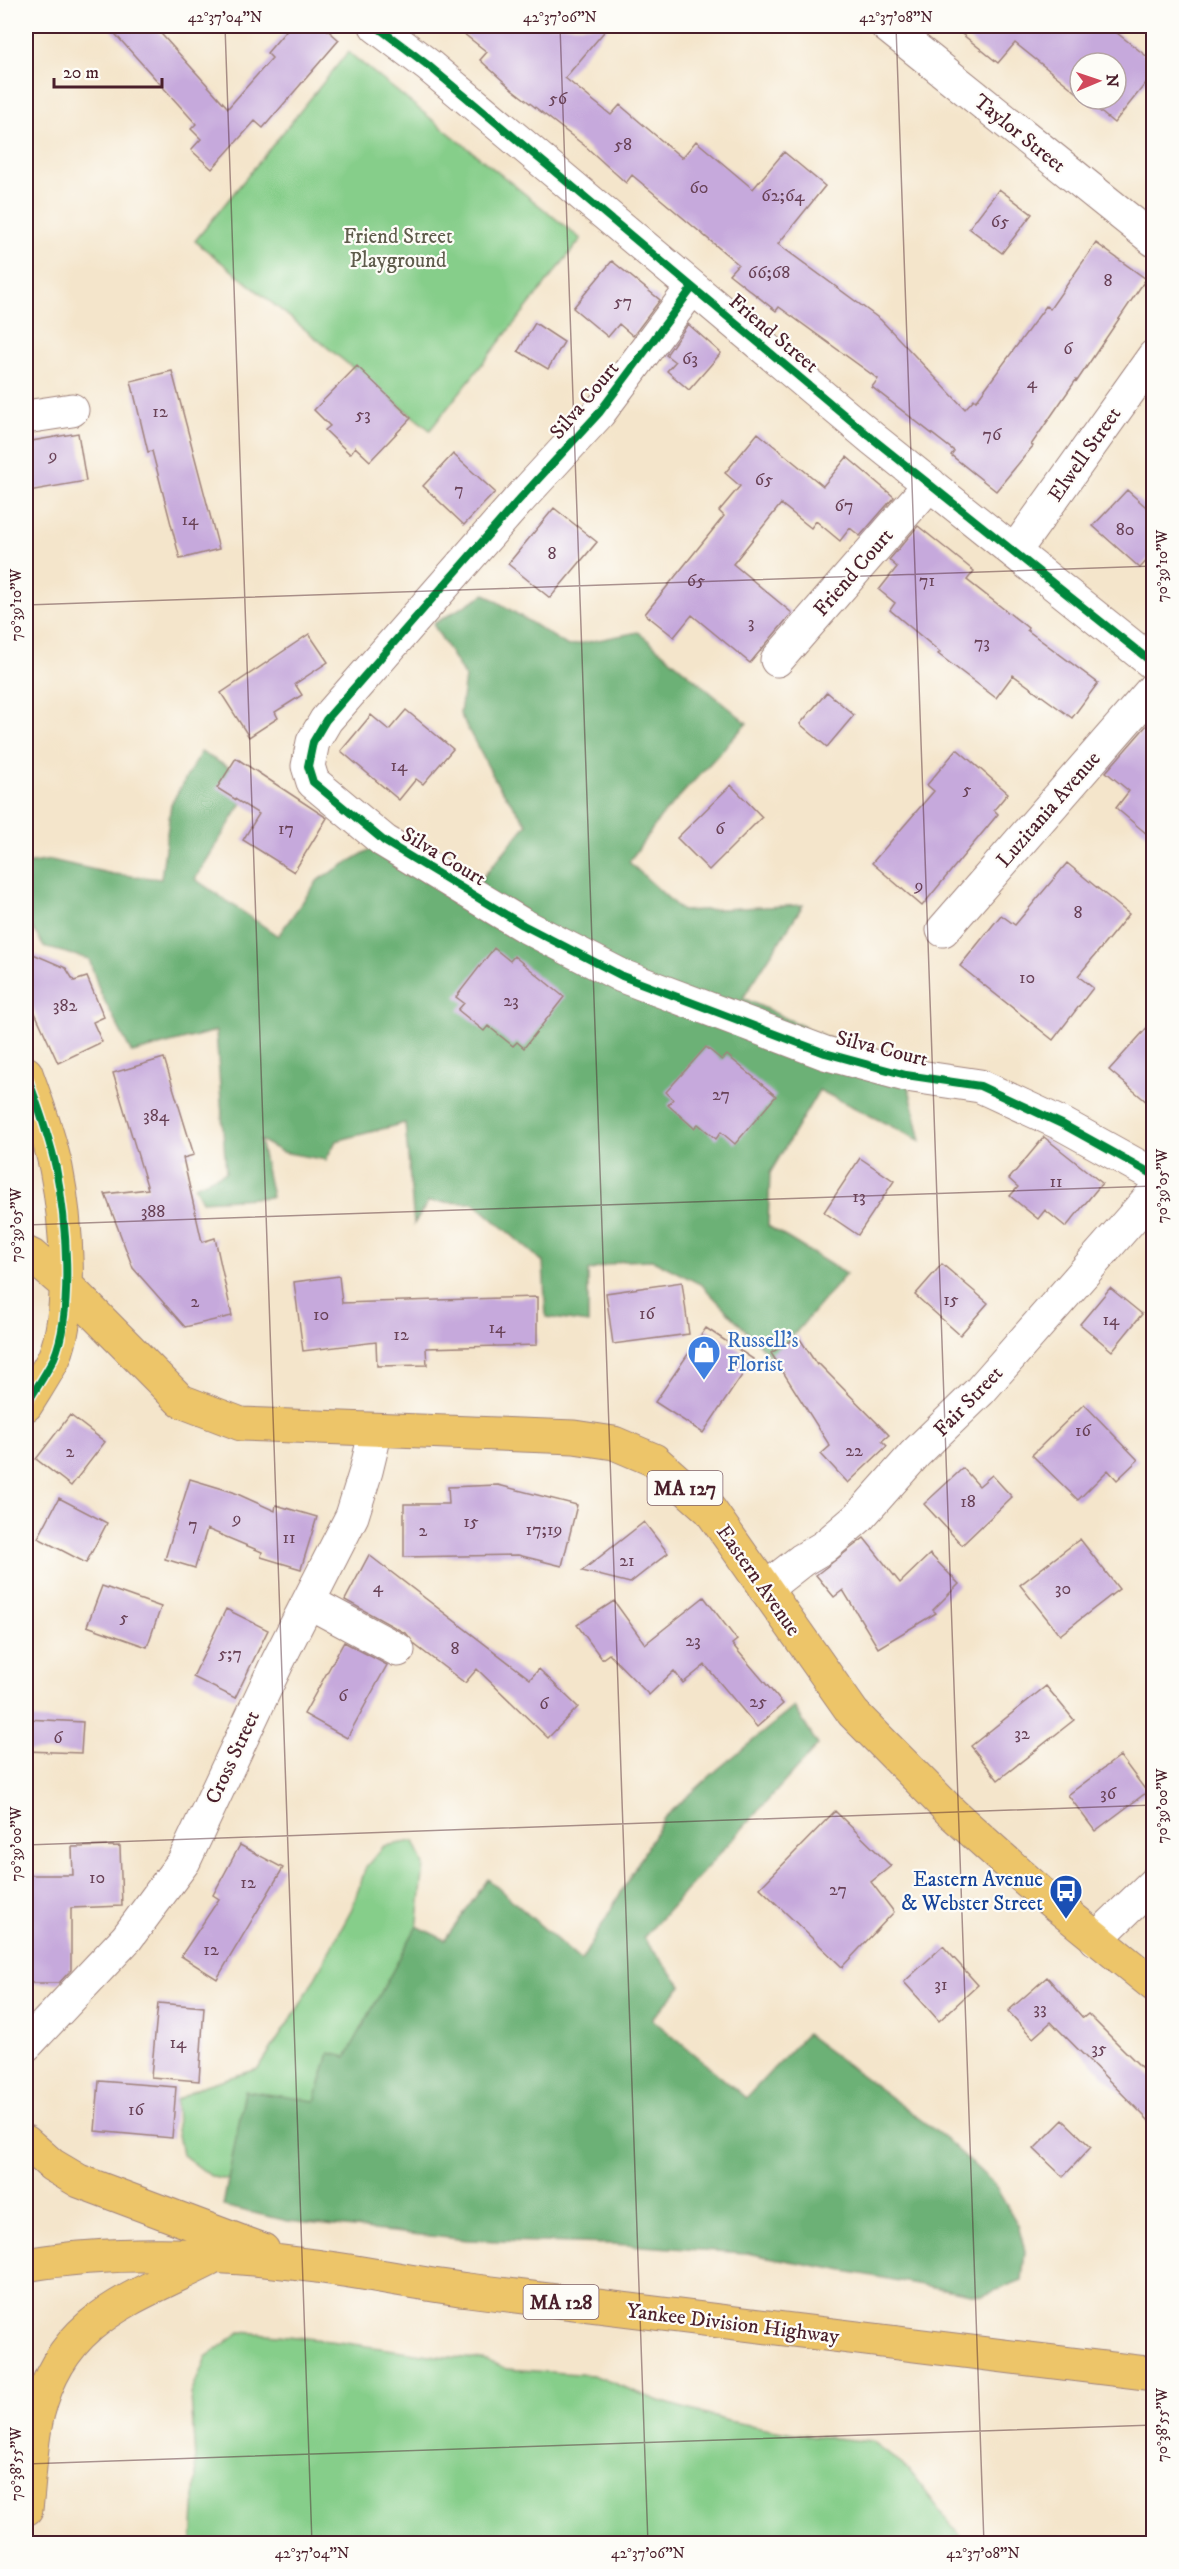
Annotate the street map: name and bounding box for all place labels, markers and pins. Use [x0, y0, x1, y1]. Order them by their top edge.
place label: Russell's Florist [727, 1328, 799, 1378]
shop icon: Russell's Florist [686, 1334, 722, 1381]
place label: Eastern Avenue & Webster Street [901, 1867, 1043, 1917]
bus stop icon: Eastern Avenue & Webster Street [1048, 1873, 1084, 1920]

